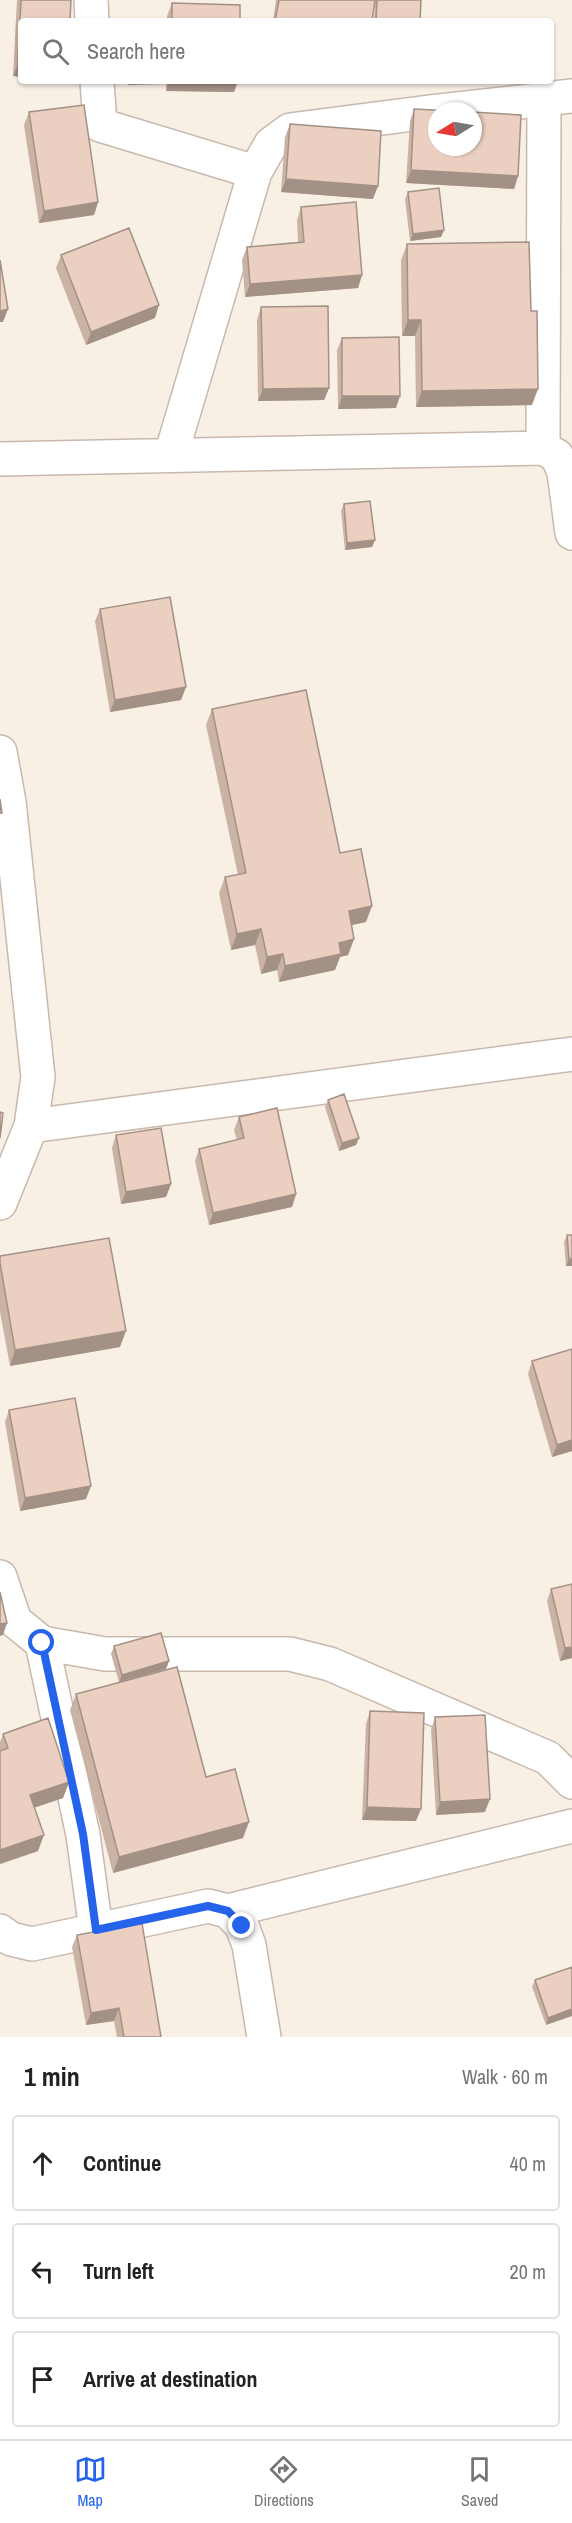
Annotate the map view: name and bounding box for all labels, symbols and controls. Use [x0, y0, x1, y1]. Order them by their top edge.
search box [18, 18, 554, 84]
icon: search [39, 35, 72, 68]
text: Search here [87, 36, 185, 66]
north arrow [428, 102, 482, 156]
route start [28, 1629, 54, 1655]
route end [228, 1912, 254, 1938]
text: 1 min [24, 2059, 80, 2094]
text: Walk · 60 m [462, 2063, 548, 2090]
icon: ahead [26, 2147, 59, 2180]
text: Continue [83, 2148, 161, 2178]
text: 40 m [510, 2150, 546, 2177]
icon: left [26, 2255, 59, 2288]
text: Turn left [83, 2256, 154, 2286]
text: 20 m [510, 2258, 546, 2285]
icon: arrive [26, 2363, 59, 2396]
text: Arrive at destination [83, 2364, 257, 2394]
tab: Map [74, 2453, 107, 2511]
tab: Directions [254, 2453, 314, 2511]
tab: Saved [461, 2453, 498, 2511]

